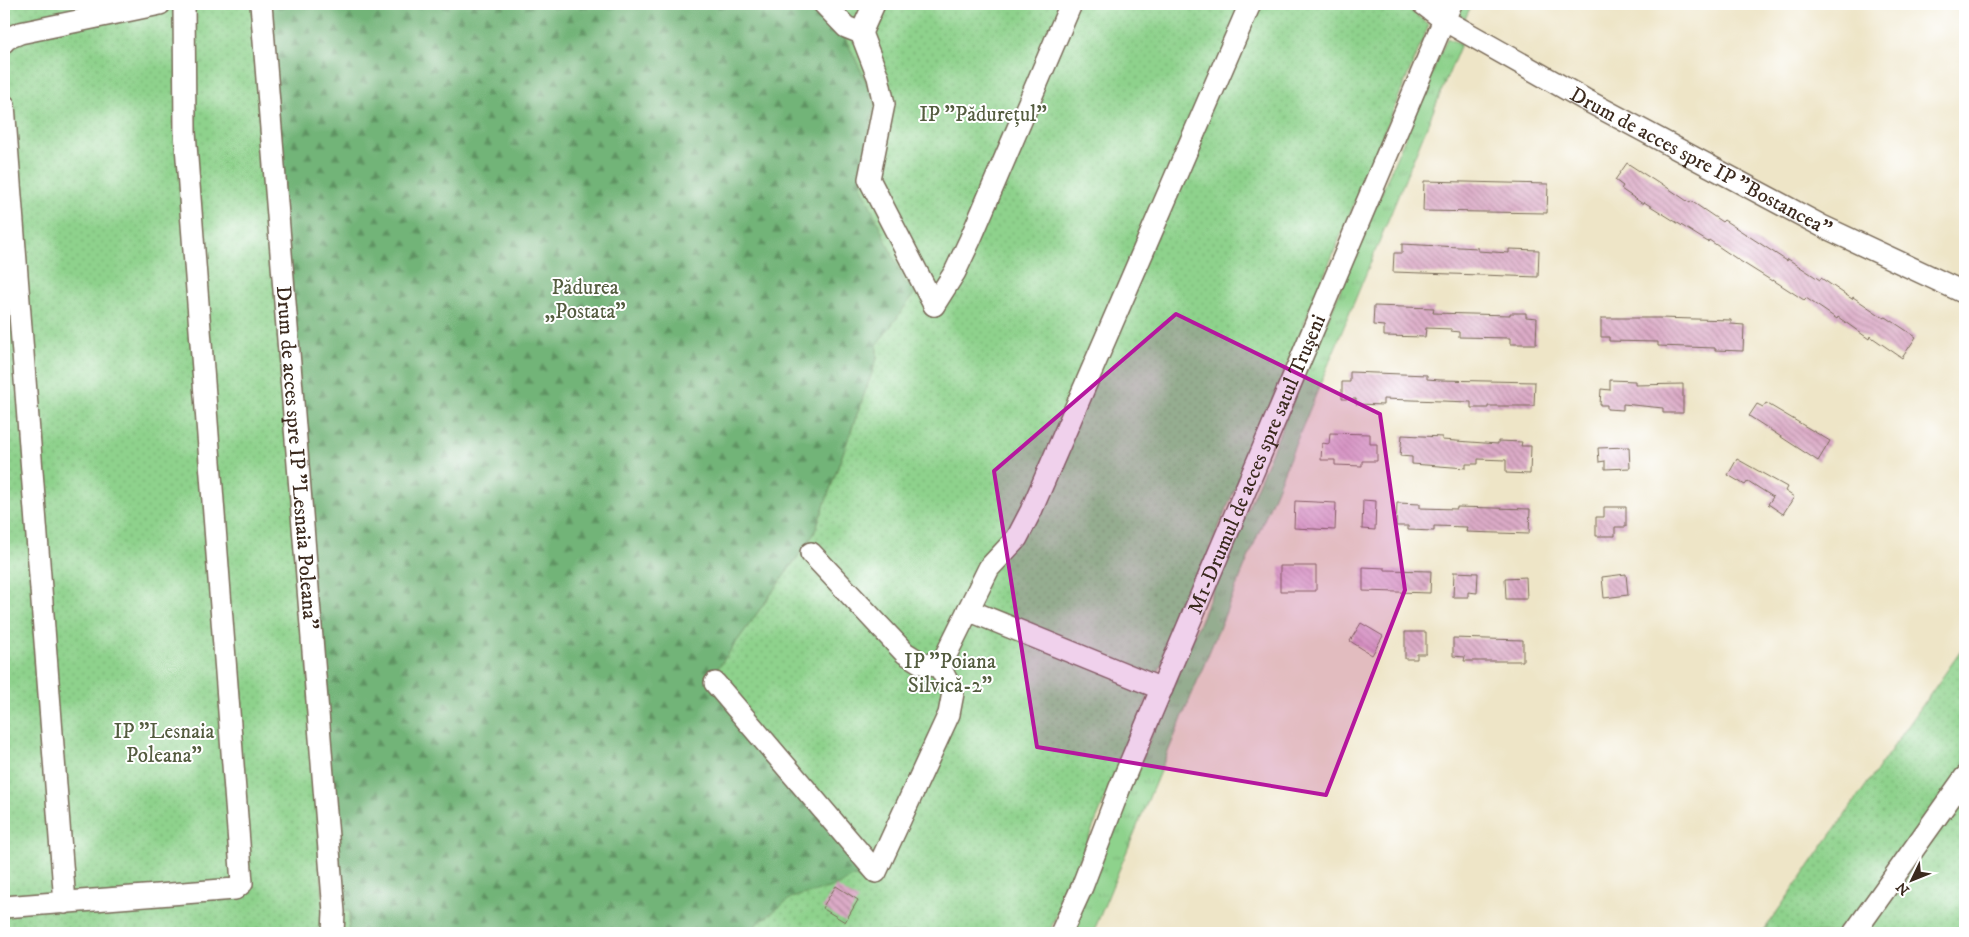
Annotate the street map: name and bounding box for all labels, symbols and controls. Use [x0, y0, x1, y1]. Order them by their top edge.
street label: Drum de acces spre IP "Bostancea" [1565, 82, 1836, 243]
park label: IP "Pădurețul" [919, 102, 1047, 128]
park label: Pădurea „Postata” [544, 275, 626, 325]
street label: Drum de acces spre IP "Lesnaia Poleana" [270, 285, 323, 631]
street label: M1-Drumul de acces spre satul Trușeni [1183, 311, 1332, 618]
park label: IP "Poiana Silvică-2" [904, 649, 996, 699]
park label: IP "Lesnaia Poleana" [114, 719, 214, 769]
north arrow [1886, 854, 1936, 904]
text: N [1892, 877, 1914, 899]

